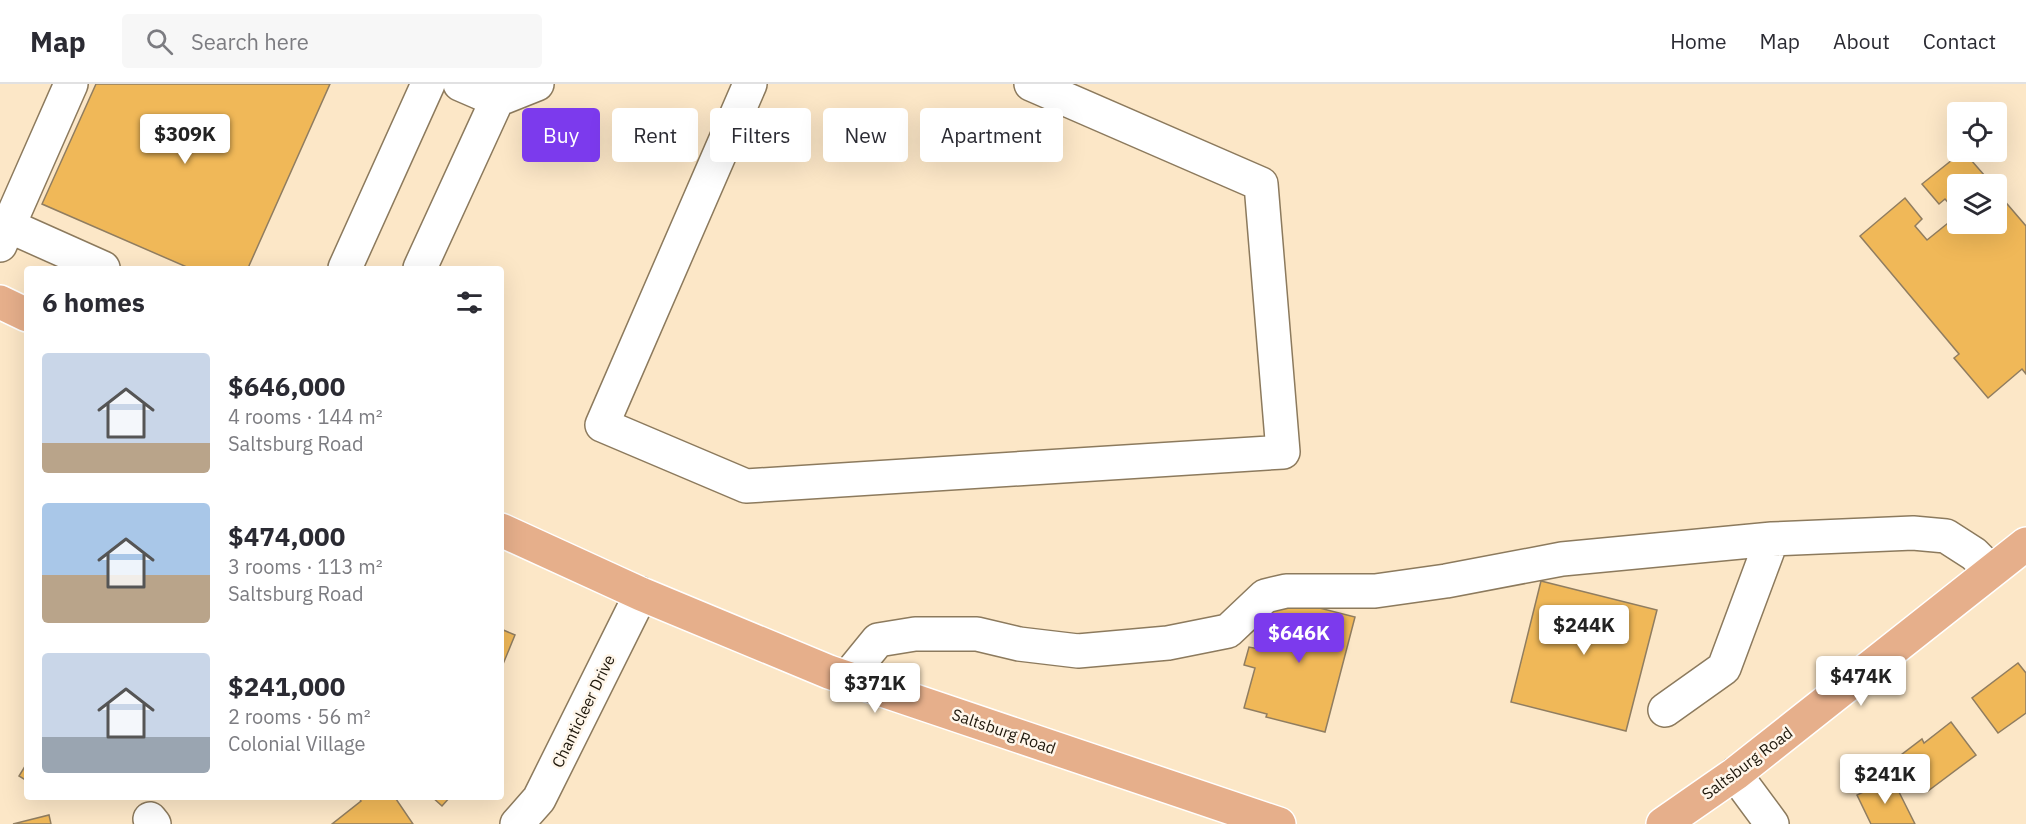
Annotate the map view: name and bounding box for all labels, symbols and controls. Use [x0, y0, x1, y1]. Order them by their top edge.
search box [122, 14, 542, 68]
text: Map [30, 23, 86, 60]
icon: search [143, 25, 176, 58]
text: Search here [191, 27, 309, 56]
text: Home [1670, 27, 1727, 55]
text: Map [1760, 27, 1800, 55]
text: About [1833, 27, 1890, 55]
text: Contact [1923, 27, 1996, 55]
map controls [1947, 102, 2007, 234]
button: locate [1947, 102, 2007, 162]
chip: Buy [522, 108, 600, 162]
chip: Rent [612, 108, 698, 162]
chip: Filters [710, 108, 811, 162]
chip: New [823, 108, 908, 162]
chip: Apartment [920, 108, 1063, 162]
pin: $309K [143, 114, 227, 165]
text: $309K [154, 120, 216, 147]
button: layers [1947, 174, 2007, 234]
text: 6 homes [42, 285, 145, 319]
icon: filters [453, 286, 486, 319]
text: $646,000 [228, 369, 345, 403]
icon: home [90, 377, 162, 449]
text: 4 rooms · 144 m² [228, 403, 383, 430]
text: Saltsburg Road [228, 430, 364, 457]
text: $474,000 [228, 519, 345, 553]
icon: home [90, 527, 162, 599]
text: 3 rooms · 113 m² [228, 553, 383, 580]
text: Saltsburg Road [228, 580, 364, 607]
pin: $244K [1542, 605, 1626, 656]
text: $244K [1553, 611, 1615, 638]
pin: $646K [1257, 613, 1341, 664]
text: $646K [1268, 619, 1330, 646]
street label: Chanticleer Drive [547, 651, 619, 771]
pin: $474K [1819, 656, 1903, 707]
text: $474K [1830, 662, 1892, 689]
pin: $371K [833, 663, 917, 714]
text: $241,000 [228, 669, 345, 703]
text: $371K [844, 669, 906, 696]
icon: home [90, 677, 162, 749]
text: 2 rooms · 56 m² [228, 703, 371, 730]
street label: Saltsburg Road [949, 704, 1059, 758]
street label: Saltsburg Road [1698, 722, 1796, 804]
text: Colonial Village [228, 730, 366, 757]
pin: $241K [1843, 754, 1927, 805]
text: $241K [1854, 760, 1916, 787]

